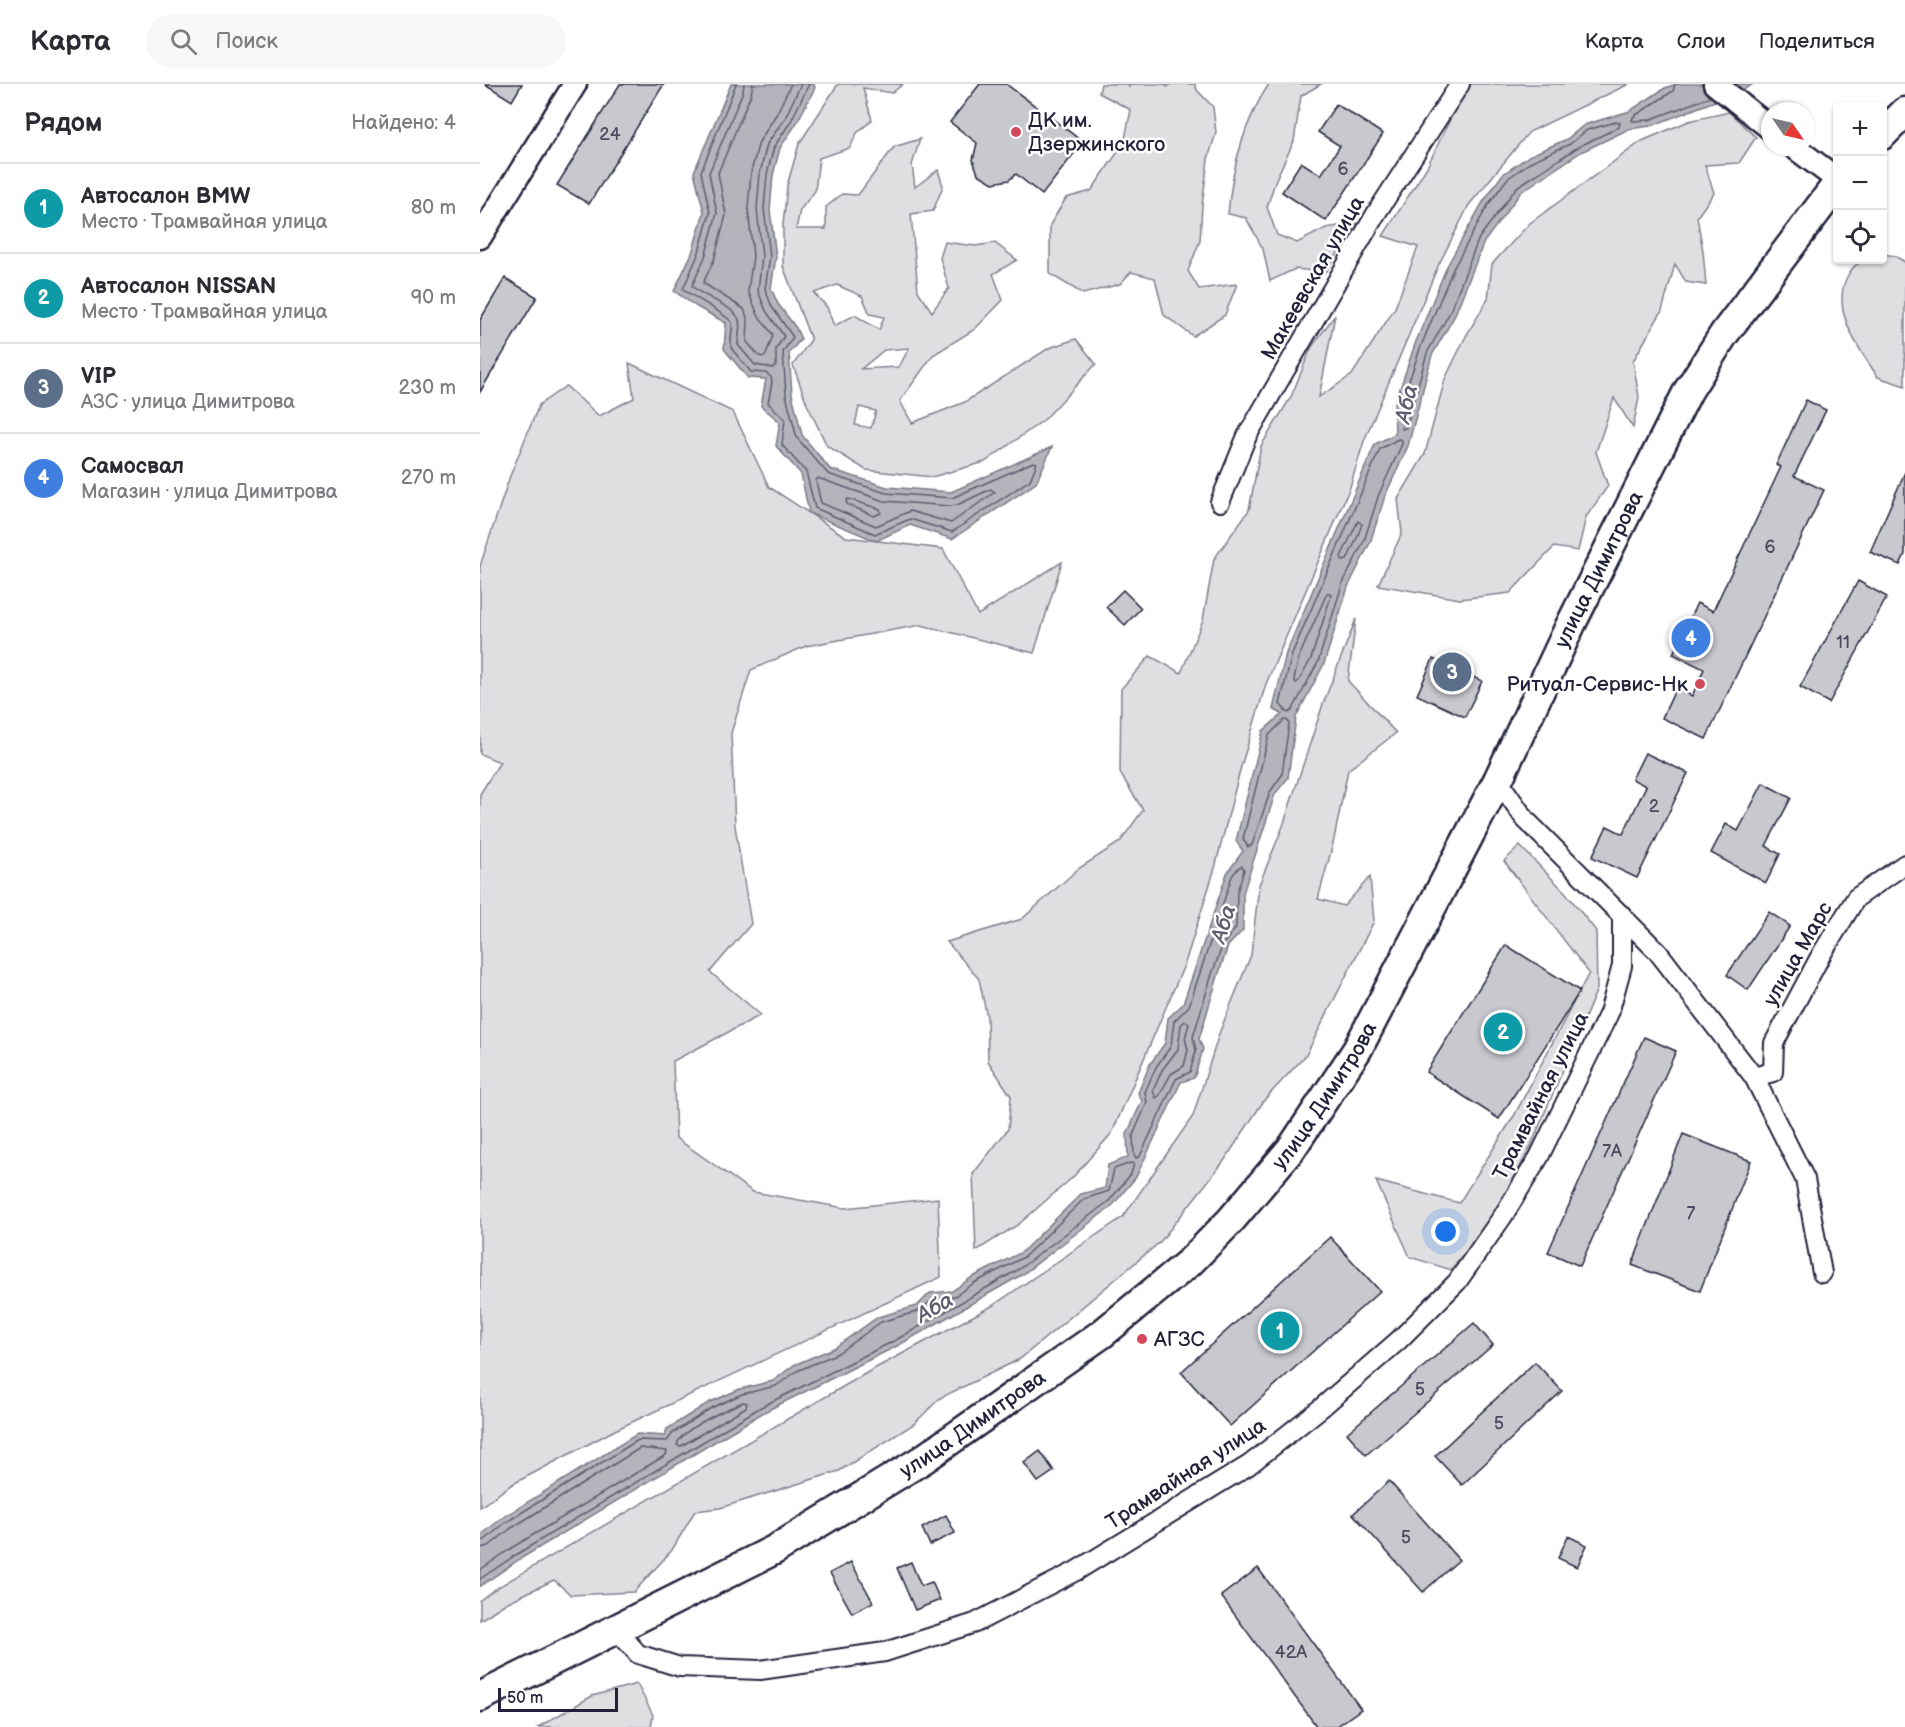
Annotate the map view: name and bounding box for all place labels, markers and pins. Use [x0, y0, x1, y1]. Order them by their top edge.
place label: ДК им. Дзержинского [1028, 108, 1165, 157]
marker: ДК им. Дзержинского [1009, 125, 1023, 139]
pin: 4 [1672, 616, 1710, 660]
pin: 3 [1432, 650, 1472, 694]
place label: Ритуал-Сервис-Нк [1506, 672, 1688, 697]
marker: Ритуал-Сервис-Нк [1693, 677, 1707, 691]
pin: 2 [1484, 1010, 1522, 1054]
pin: 1 [1260, 1308, 1300, 1354]
place label: АГЗС [1153, 1327, 1205, 1352]
marker: АГЗС [1135, 1332, 1149, 1346]

